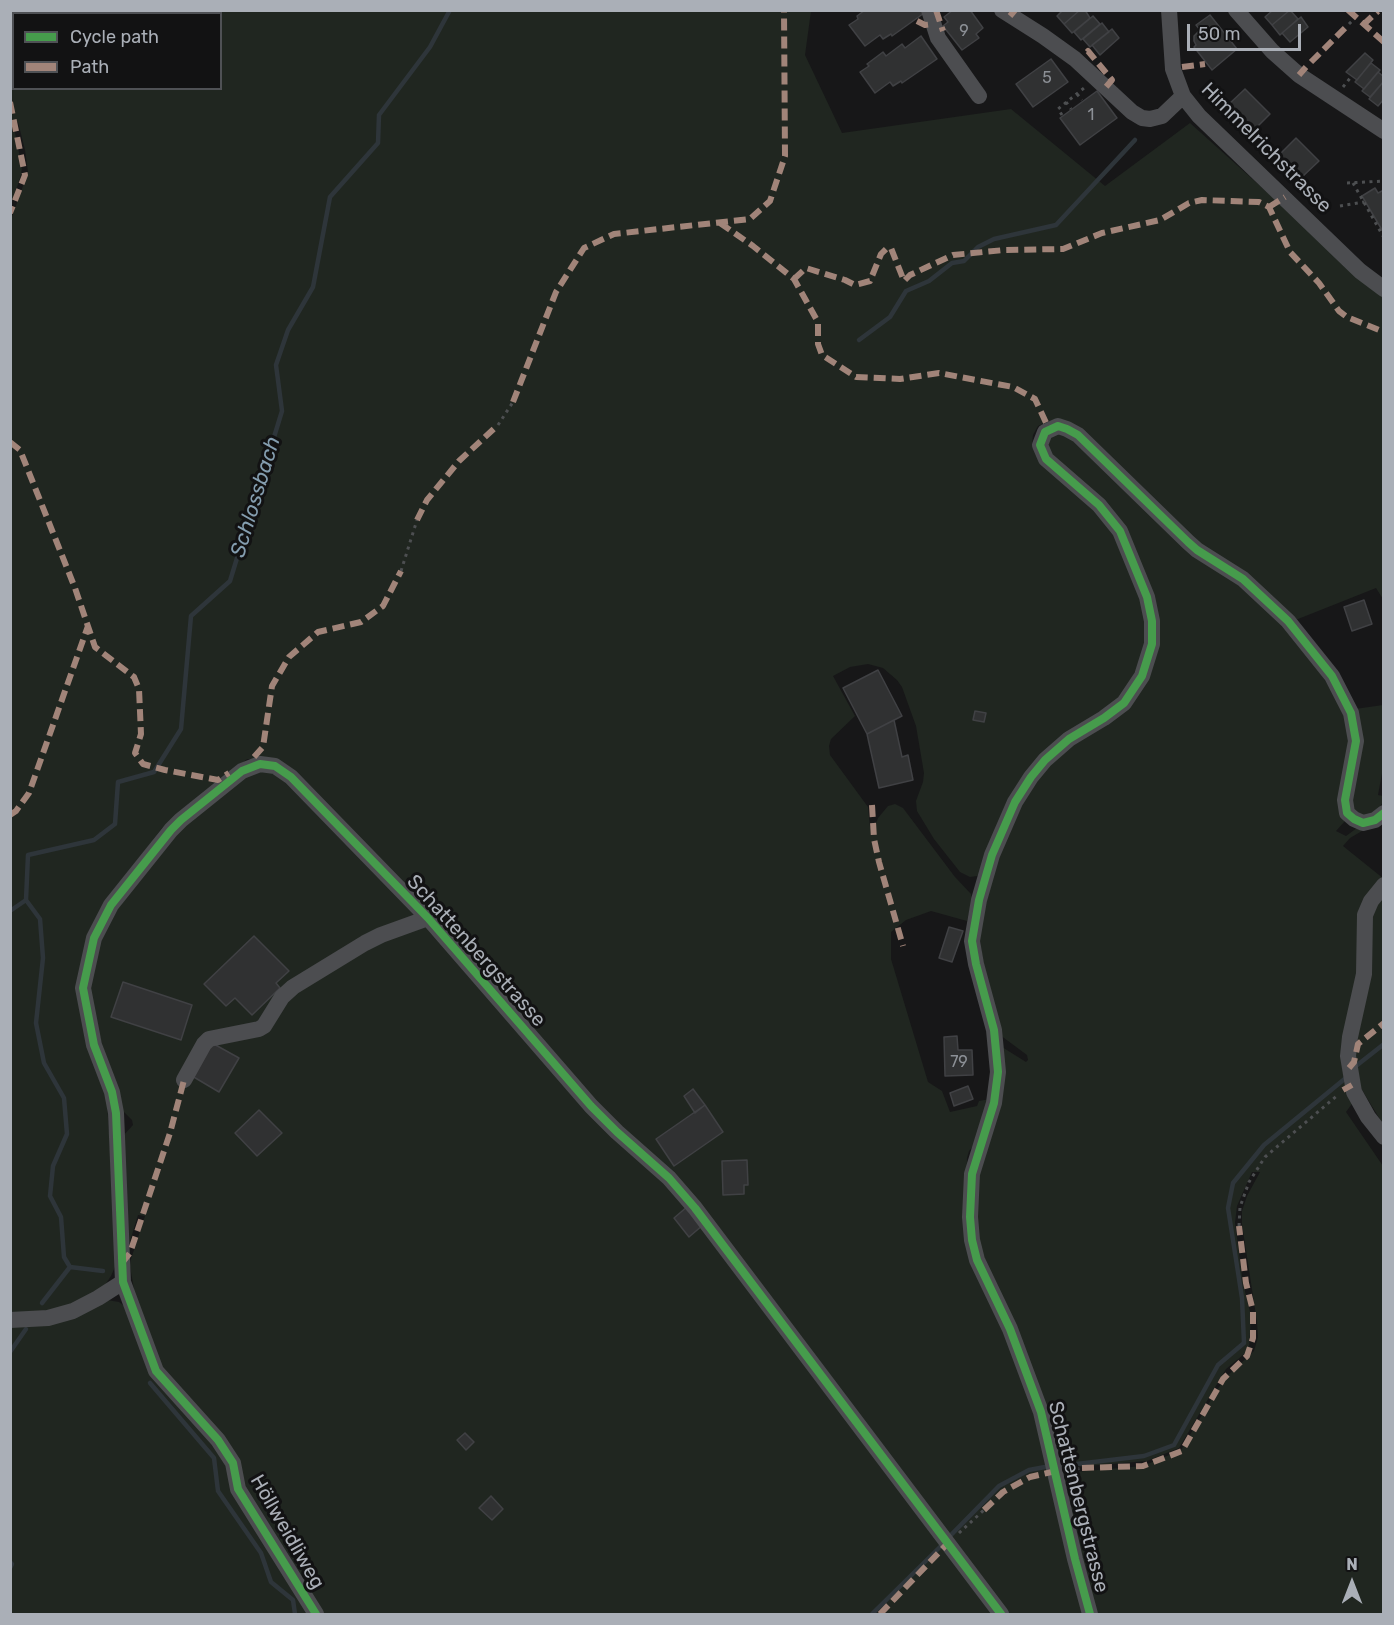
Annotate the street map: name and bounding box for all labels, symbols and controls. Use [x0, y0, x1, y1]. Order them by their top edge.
legend [12, 12, 222, 90]
scale bar [1190, 12, 1304, 50]
house number: 9 [959, 21, 969, 41]
text: 50 m [1198, 23, 1241, 45]
text: Cycle path [70, 26, 159, 48]
text: Path [70, 56, 109, 78]
house number: 5 [1042, 68, 1052, 88]
street label: Himmelrichstrasse [1196, 78, 1336, 218]
house number: 1 [1088, 105, 1094, 125]
water label: Schlossbach [226, 434, 286, 560]
street label: Schattenbergstrasse [401, 870, 551, 1032]
house number: 79 [950, 1052, 968, 1072]
street label: Schattenbergstrasse [1043, 1399, 1113, 1595]
street label: Höllweidliweg [245, 1471, 329, 1593]
north arrow [1322, 1553, 1382, 1613]
text: N [1346, 1555, 1358, 1574]

